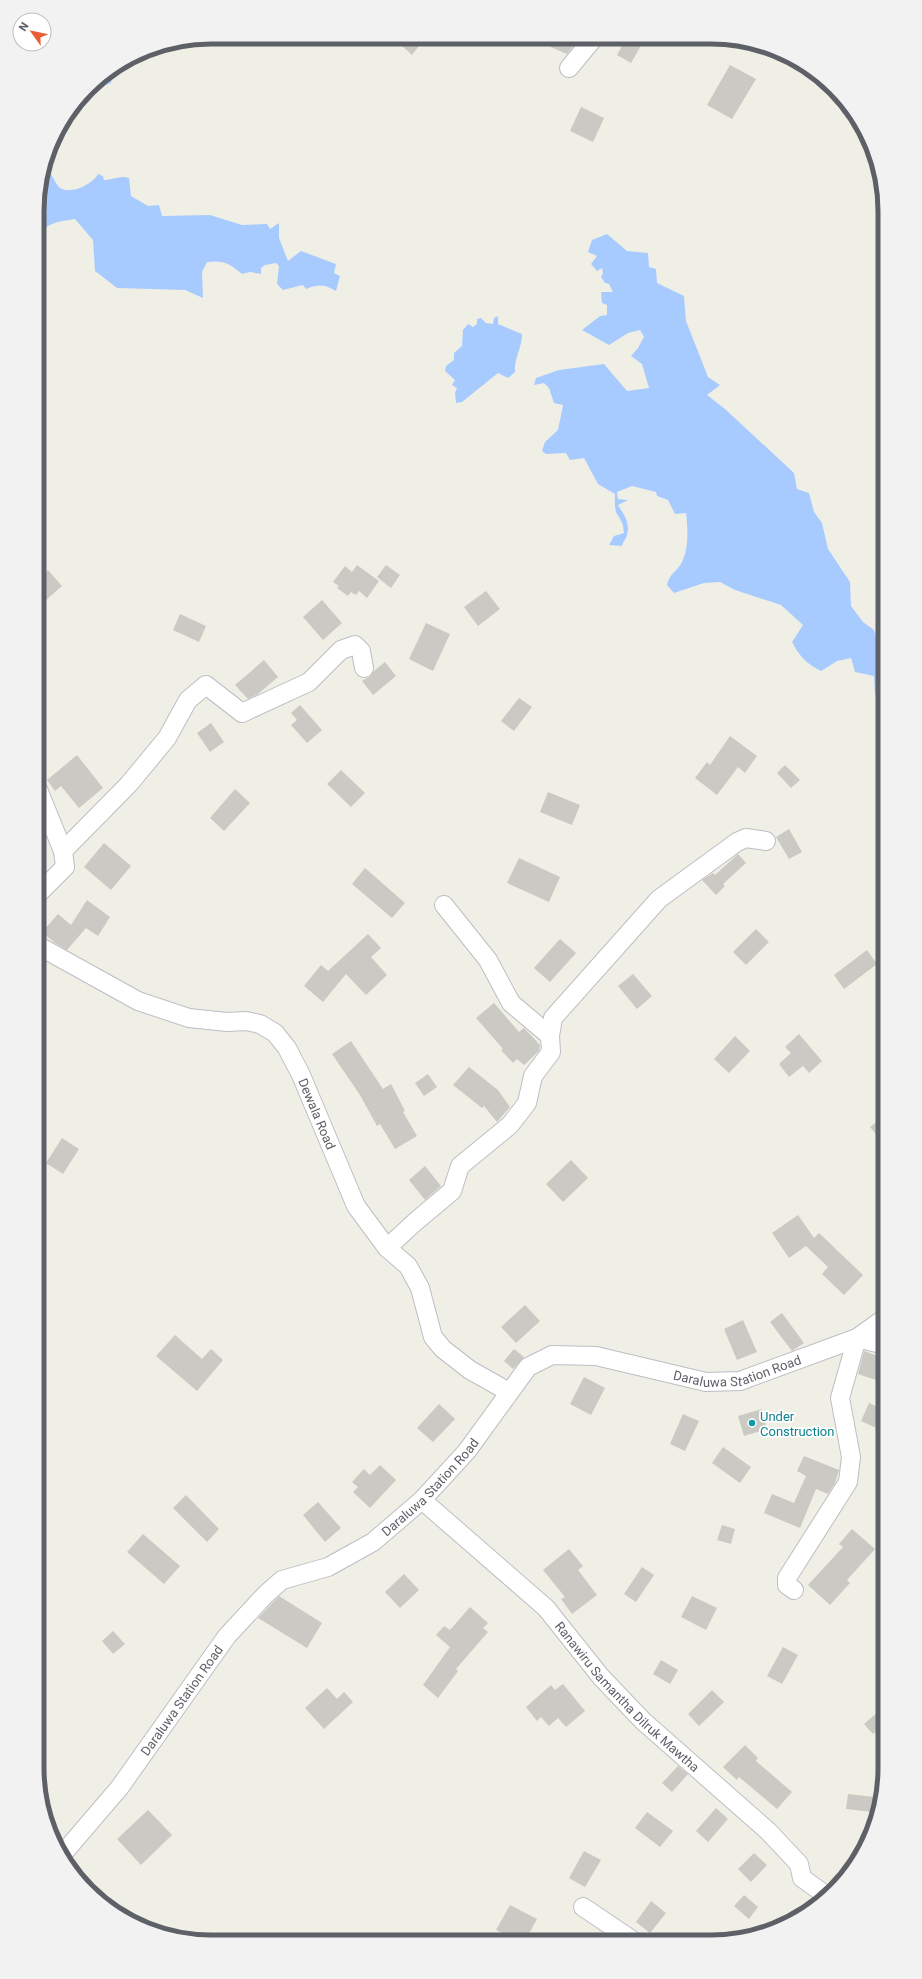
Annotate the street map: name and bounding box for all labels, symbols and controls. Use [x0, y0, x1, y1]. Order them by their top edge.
north arrow [12, 12, 52, 52]
text: N [16, 20, 32, 34]
street label: Dewala Road [295, 1076, 338, 1152]
street label: Daraluwa Station Road [672, 1352, 803, 1390]
place label: Under Construction [760, 1409, 834, 1439]
marker: Under Construction [747, 1418, 757, 1428]
street label: Daraluwa Station Road [379, 1436, 482, 1539]
street label: Ranawiru Samantha Dilruk Mawtha [552, 1619, 702, 1775]
street label: Daraluwa Station Road [138, 1643, 226, 1759]

